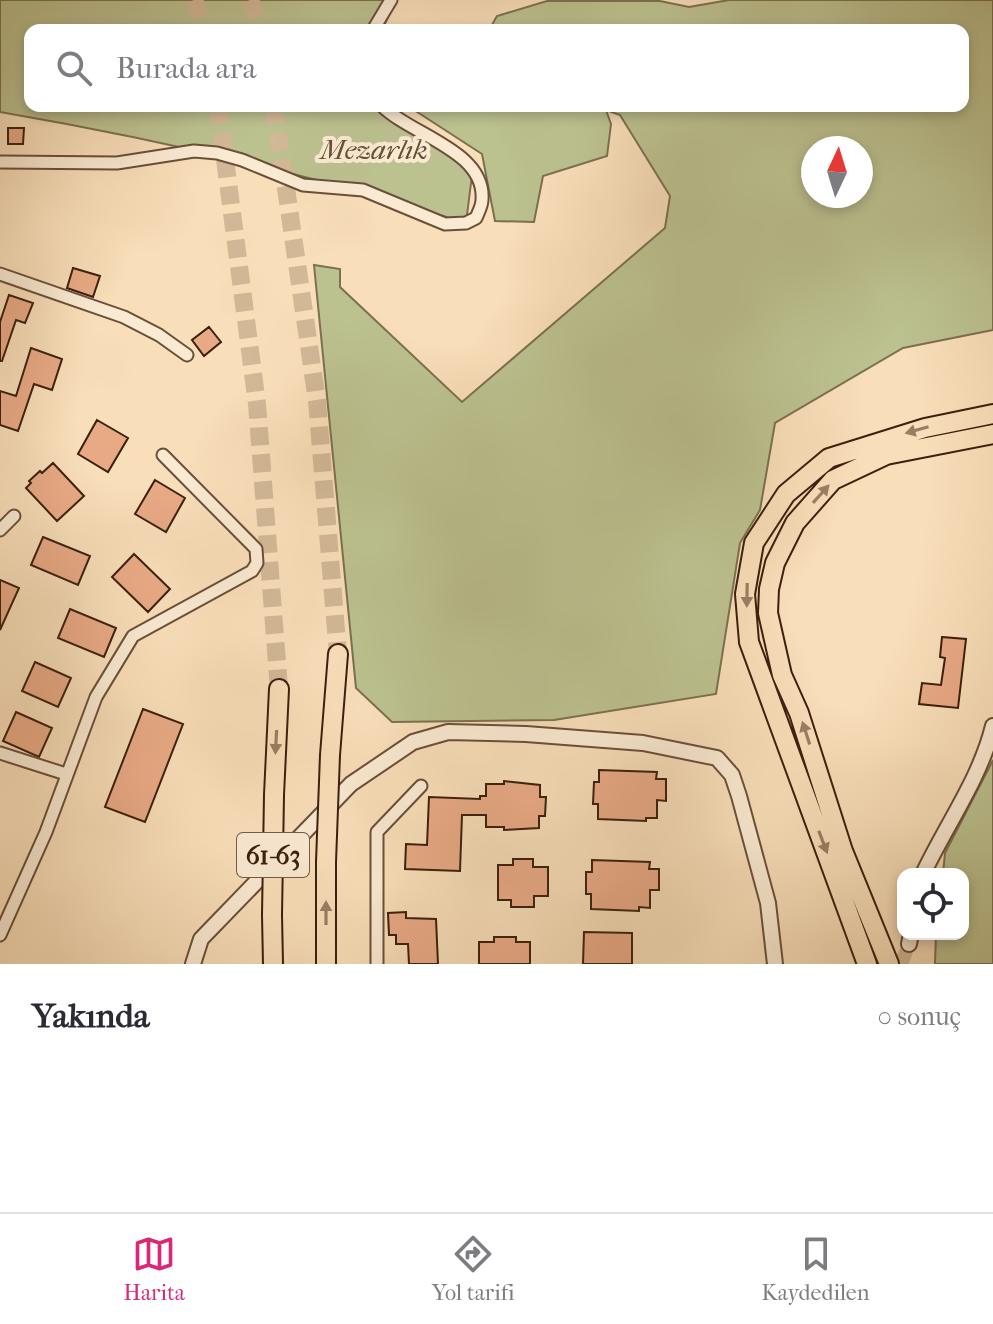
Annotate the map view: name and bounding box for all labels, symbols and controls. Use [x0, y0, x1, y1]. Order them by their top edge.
search box [24, 24, 969, 112]
icon: search [52, 46, 96, 90]
text: Burada ara [116, 51, 256, 86]
park label: Mezarlık [318, 133, 428, 166]
north arrow [801, 136, 873, 208]
one-way arrow [904, 424, 928, 437]
one-way arrow [811, 485, 829, 504]
one-way arrow [740, 583, 753, 608]
one-way arrow [799, 720, 812, 744]
one-way arrow [270, 730, 283, 755]
one-way arrow [817, 830, 830, 854]
road number: 61-63 [237, 833, 309, 877]
map controls [897, 868, 969, 940]
button: locate [897, 868, 969, 940]
one-way arrow [320, 900, 332, 925]
text: Yakında [32, 996, 150, 1036]
text: 0 sonuç [878, 1001, 961, 1032]
tab: Harita [124, 1232, 185, 1306]
tab: Yol tarifi [432, 1232, 514, 1306]
tab: Kaydedilen [762, 1232, 869, 1306]

